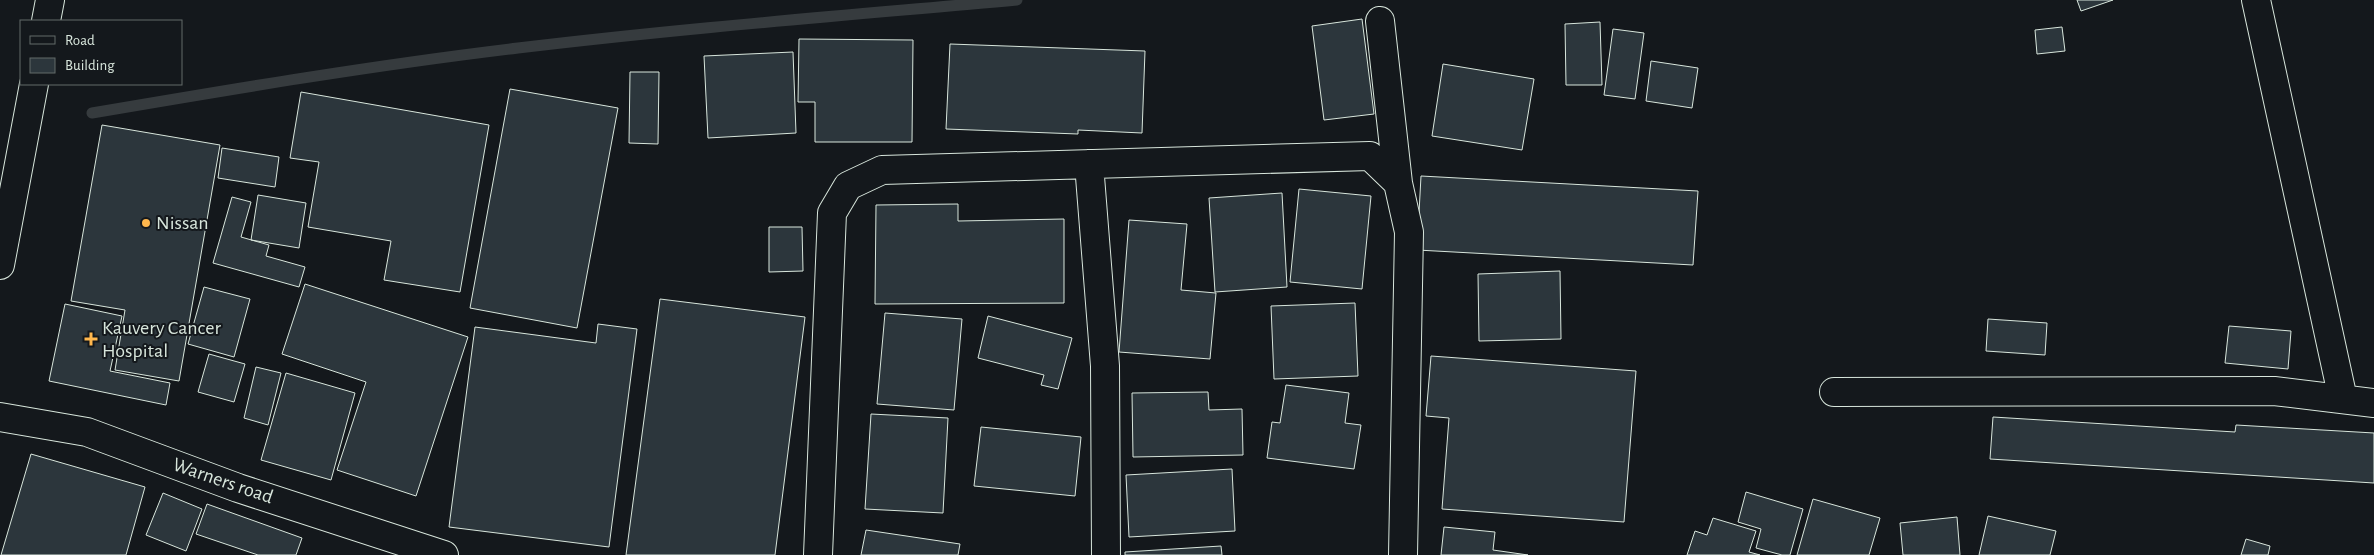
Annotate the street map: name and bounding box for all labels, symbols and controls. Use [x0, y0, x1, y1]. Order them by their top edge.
legend [20, 20, 182, 85]
text: Road [65, 33, 95, 48]
text: Building [65, 58, 115, 73]
place label: Nissan [156, 213, 209, 233]
marker: Nissan [140, 217, 152, 229]
place label: Kauvery Cancer Hospital [102, 318, 222, 361]
marker: Kauvery Cancer Hospital [84, 332, 98, 346]
street label: Warners road [170, 454, 276, 508]

